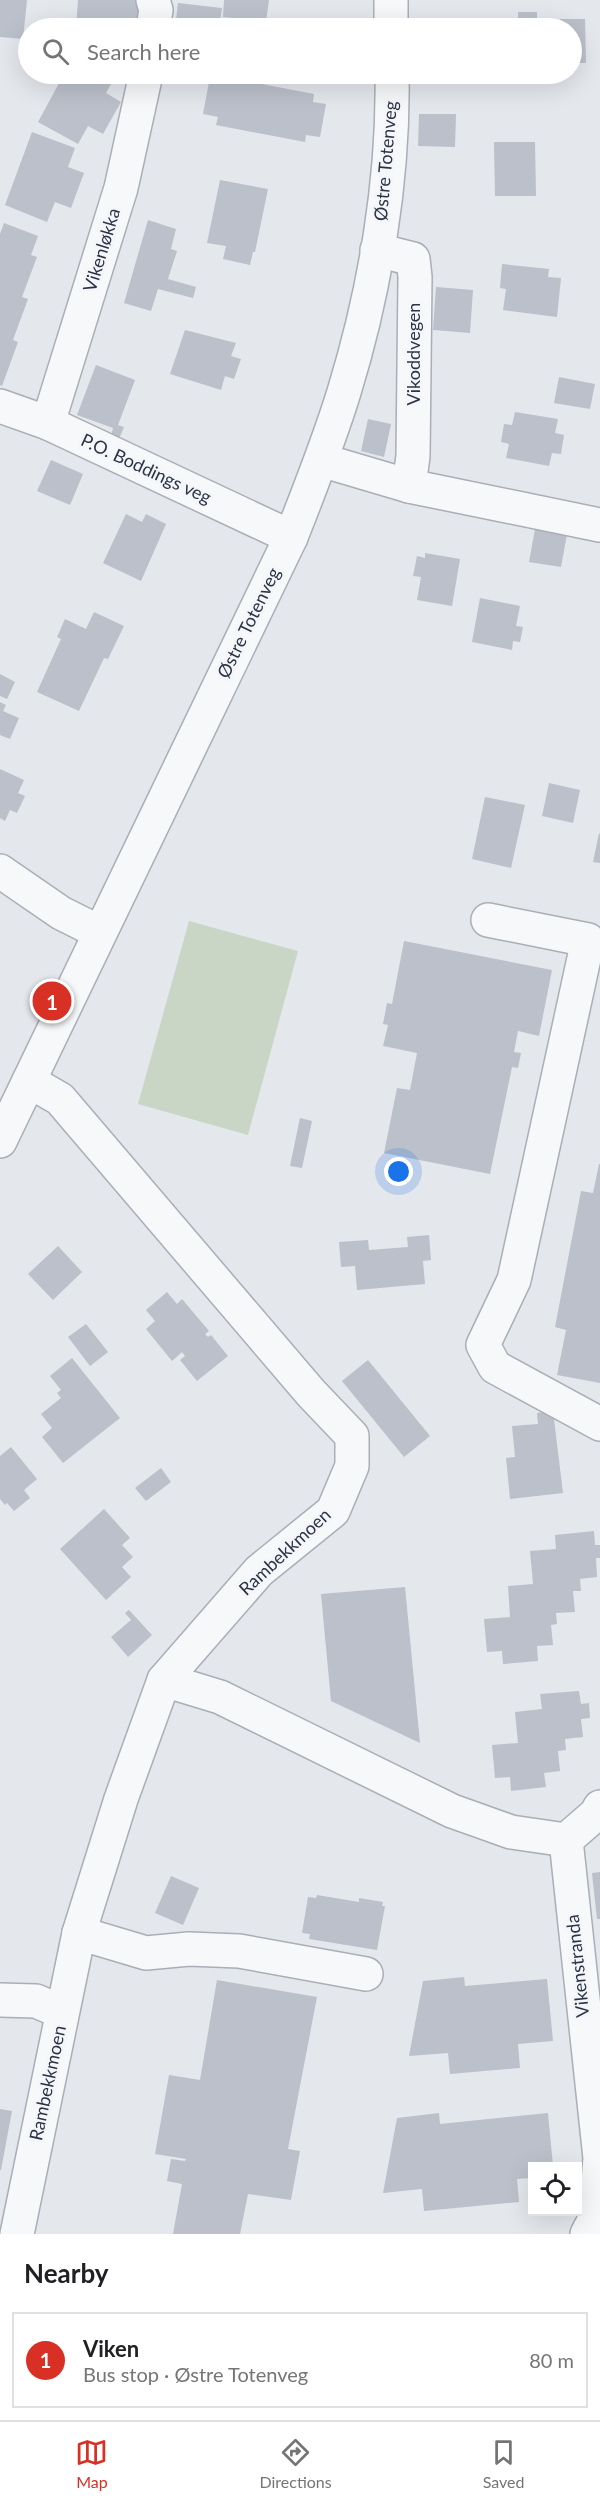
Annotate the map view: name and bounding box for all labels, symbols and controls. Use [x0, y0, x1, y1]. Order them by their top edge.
search box [18, 18, 582, 84]
icon: search [39, 35, 72, 68]
text: Search here [87, 38, 200, 65]
street label: Østre Totenveg [369, 100, 401, 222]
street label: Vikenløkka [78, 205, 124, 294]
street label: Vikoddvegen [402, 303, 424, 405]
street label: P.O. Boddings veg [78, 428, 215, 508]
street label: Østre Totenveg [212, 564, 284, 682]
pin: 1 [32, 978, 72, 1024]
your location [384, 1157, 413, 1186]
street label: Rambekkmoen [234, 1503, 335, 1599]
street label: Vikenstranda [561, 1914, 593, 2019]
street label: Rambekkmoen [24, 2023, 70, 2142]
map controls [528, 2162, 582, 2216]
button: locate [528, 2162, 582, 2216]
text: Nearby [24, 2257, 109, 2289]
text: Viken [83, 2335, 139, 2362]
text: 1 [40, 2348, 51, 2372]
text: 80 m [529, 2348, 574, 2372]
text: Bus stop · Østre Totenveg [83, 2362, 308, 2386]
tab: Map [75, 2436, 108, 2491]
tab: Directions [259, 2436, 332, 2491]
tab: Saved [483, 2436, 524, 2491]

